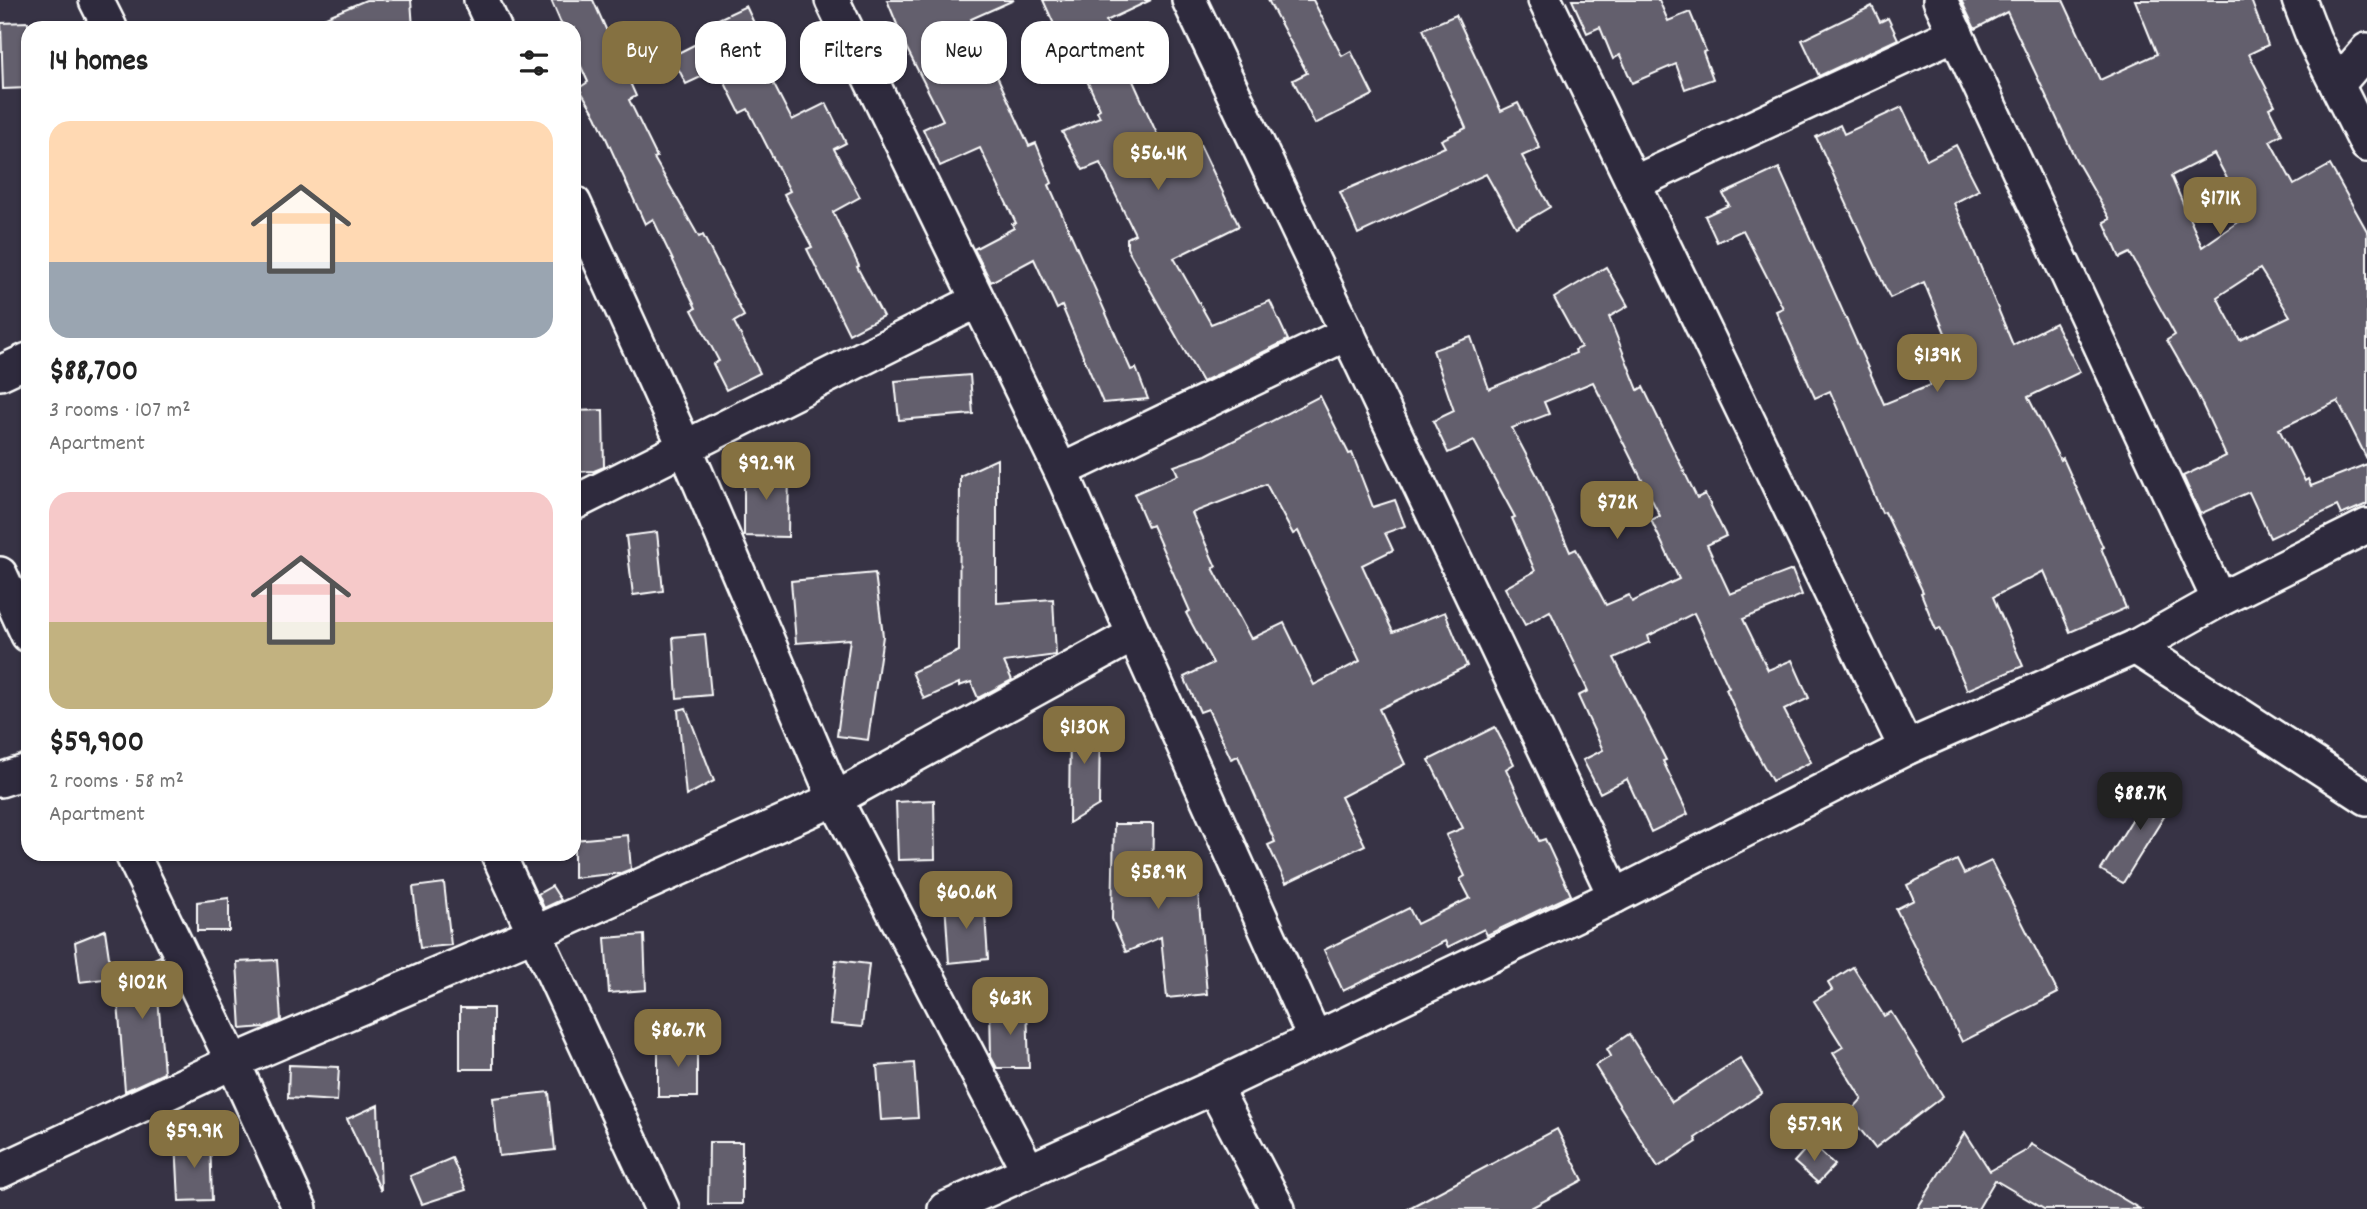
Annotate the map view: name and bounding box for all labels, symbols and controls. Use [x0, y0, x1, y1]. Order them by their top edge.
chip: Buy [602, 21, 681, 84]
chip: Rent [695, 21, 786, 84]
chip: Filters [800, 21, 907, 84]
chip: New [921, 21, 1007, 84]
chip: Apartment [1021, 21, 1169, 84]
text: 14 homes [49, 42, 148, 85]
icon: filters [515, 44, 553, 82]
pin: $56.4K [1101, 132, 1215, 192]
text: $56.4K [1129, 138, 1187, 171]
icon: home [238, 166, 364, 292]
pin: $171K [2171, 177, 2269, 237]
text: $171K [2199, 183, 2241, 216]
pin: $139K [1888, 334, 1986, 394]
text: $139K [1913, 340, 1961, 373]
text: $88,700 [49, 352, 138, 395]
text: 3 rooms · 107 m² [49, 395, 191, 428]
text: Apartment [49, 428, 145, 461]
pin: $92.9K [709, 442, 823, 502]
text: $92.9K [737, 448, 795, 481]
pin: $72K [1576, 482, 1658, 541]
text: $72K [1596, 487, 1638, 520]
icon: home [238, 537, 364, 663]
pin: $130K [1035, 706, 1133, 766]
text: $130K [1059, 712, 1109, 745]
text: $59,900 [49, 723, 144, 766]
text: 2 rooms · 58 m² [49, 766, 184, 799]
pin: $88.7K [2083, 772, 2197, 832]
text: $88.7K [2113, 778, 2167, 811]
text: Apartment [49, 799, 145, 832]
pin: $58.9K [1101, 852, 1215, 911]
text: $58.9K [1130, 857, 1186, 890]
pin: $60.6K [909, 872, 1023, 931]
text: $60.6K [935, 877, 997, 910]
pin: $102K [93, 962, 191, 1021]
text: $102K [117, 967, 167, 1000]
pin: $63K [969, 978, 1051, 1037]
text: $63K [988, 983, 1032, 1016]
pin: $86.7K [621, 1010, 735, 1069]
text: $86.7K [650, 1015, 706, 1048]
pin: $57.9K [1757, 1104, 1871, 1163]
text: $57.9K [1786, 1109, 1842, 1142]
pin: $59.9K [137, 1110, 251, 1170]
text: $59.9K [165, 1116, 223, 1149]

